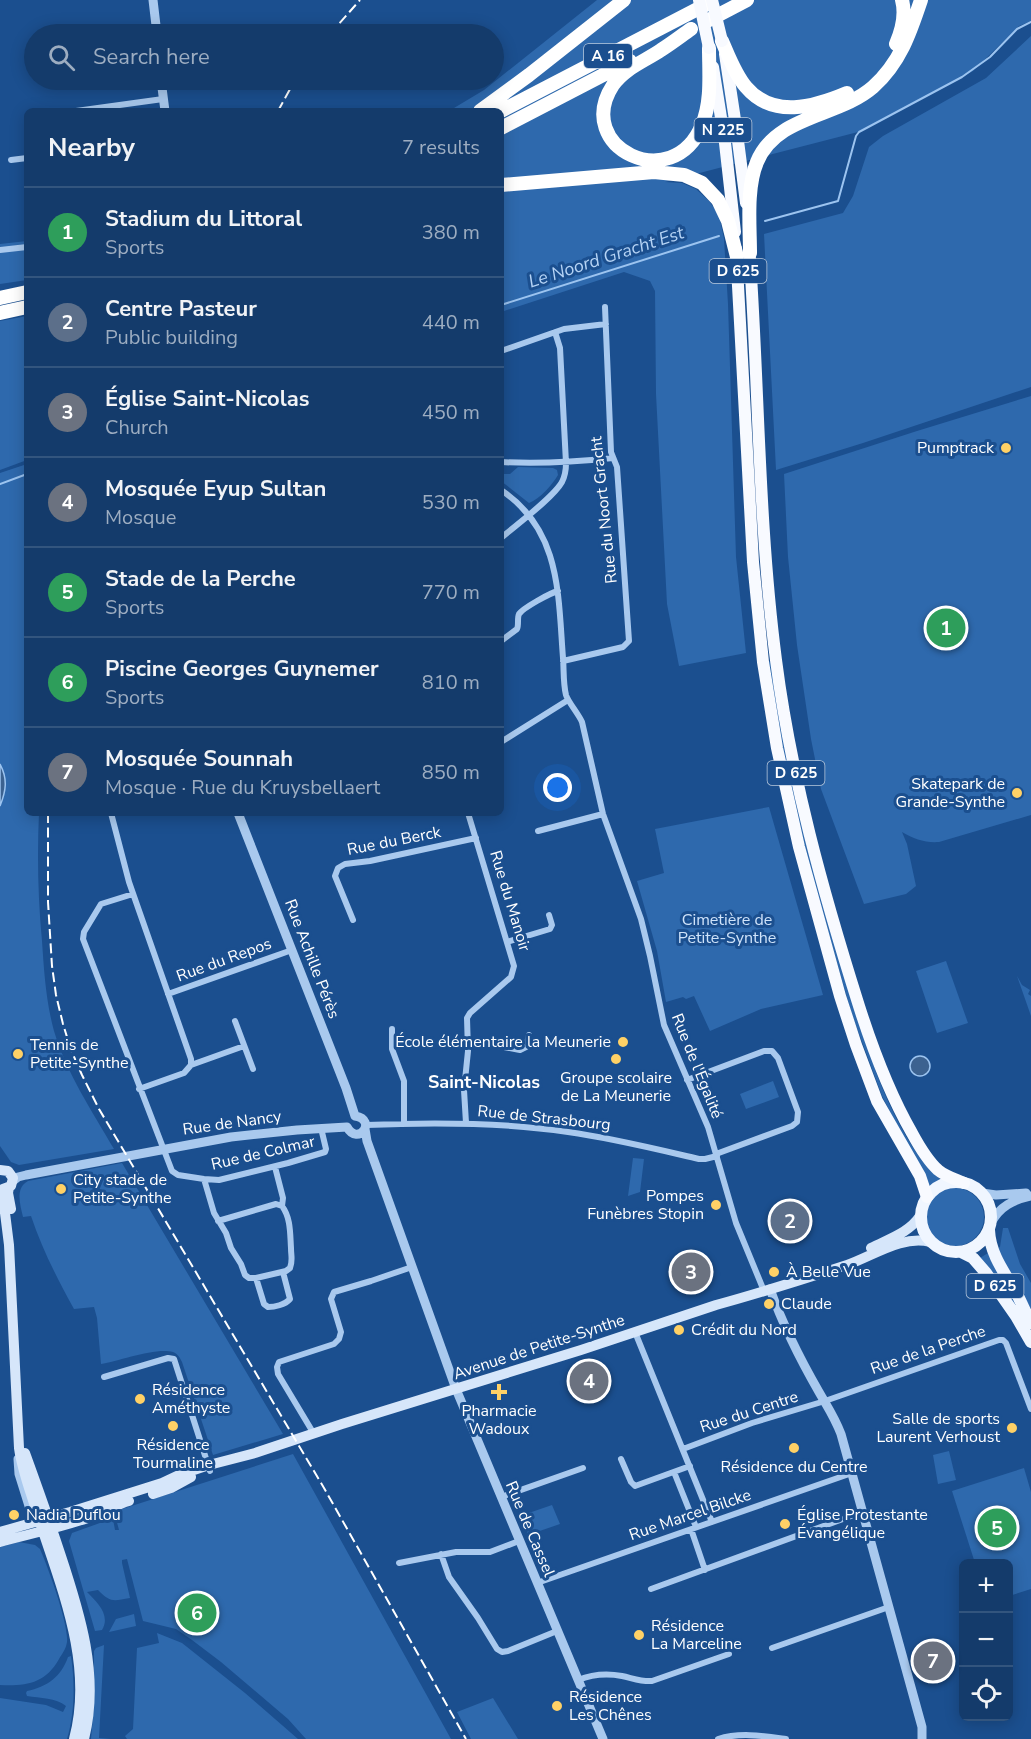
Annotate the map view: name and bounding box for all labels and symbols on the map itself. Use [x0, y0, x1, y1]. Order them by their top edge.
road number: A 16 [584, 44, 632, 68]
road number: N 225 [694, 118, 752, 142]
water label: Le Noord Gracht Est [525, 220, 688, 293]
road number: D 625 [710, 259, 766, 283]
street label: Rue du Noort Gracht [585, 435, 623, 585]
place label: Pumptrack [917, 437, 995, 459]
marker: Pumptrack [999, 441, 1013, 455]
pin: 1 [926, 606, 966, 650]
road number: D 625 [768, 761, 824, 785]
your location [543, 773, 572, 802]
place label: Skatepark de Grande-Synthe [895, 773, 1005, 813]
marker: Skatepark de Grande-Synthe [1010, 786, 1024, 800]
street label: Rue du Berck [345, 821, 444, 861]
street label: Rue du Manoir [484, 848, 536, 954]
street label: Rue Achille Pérès [279, 896, 345, 1022]
park label: Cimetière de Petite-Synthe [678, 909, 776, 949]
street label: Rue du Repos [173, 933, 275, 987]
street label: Rue de l'Égalité [666, 1010, 728, 1122]
place label: École élémentaire la Meunerie [395, 1031, 611, 1053]
place label: Tennis de Petite-Synthe [30, 1034, 129, 1074]
marker: École élémentaire la Meunerie [616, 1035, 630, 1049]
marker: Tennis de Petite-Synthe [11, 1047, 25, 1061]
marker: Groupe scolaire de La Meunerie [609, 1052, 623, 1066]
place label: Groupe scolaire de La Meunerie [560, 1067, 672, 1107]
district label: Saint-Nicolas [428, 1070, 540, 1094]
street label: Rue de Strasbourg [476, 1100, 612, 1136]
street label: Rue de Nancy [181, 1105, 283, 1141]
street label: Rue de Colmar [209, 1130, 317, 1176]
place label: City stade de Petite-Synthe [73, 1169, 172, 1209]
marker: City stade de Petite-Synthe [54, 1182, 68, 1196]
place label: Pompes Funèbres Stopin [587, 1185, 704, 1225]
marker: Pompes Funèbres Stopin [709, 1198, 723, 1212]
pin: 2 [770, 1198, 810, 1244]
pin: 3 [672, 1250, 710, 1294]
place label: À Belle Vue [786, 1261, 871, 1283]
marker: À Belle Vue [767, 1265, 781, 1279]
road number: D 625 [966, 1274, 1024, 1298]
place label: Claude [781, 1293, 832, 1315]
marker: Claude [762, 1297, 776, 1311]
street label: Avenue de Petite-Synthe [450, 1309, 628, 1385]
place label: Crédit du Nord [691, 1319, 797, 1341]
street label: Rue de la Perche [867, 1320, 989, 1380]
marker: Crédit du Nord [672, 1323, 686, 1337]
pin: 4 [570, 1358, 608, 1404]
place label: Résidence Améthyste [152, 1379, 230, 1419]
marker: Pharmacie Wadoux [492, 1385, 506, 1399]
street label: Rue du Centre [697, 1386, 801, 1438]
marker: Résidence Améthyste [133, 1392, 147, 1406]
place label: Pharmacie Wadoux [461, 1400, 537, 1440]
place label: Salle de sports Laurent Verhoust [876, 1408, 1000, 1448]
marker: Résidence Tourmaline [166, 1419, 180, 1433]
marker: Salle de sports Laurent Verhoust [1005, 1421, 1019, 1435]
place label: Résidence Tourmaline [133, 1434, 213, 1474]
marker: Résidence du Centre [787, 1441, 801, 1455]
place label: Résidence du Centre [720, 1456, 868, 1478]
street label: Rue de Cassel [500, 1478, 560, 1580]
street label: Rue Marcel Bilcke [626, 1484, 754, 1546]
place label: Nadia Duflou [26, 1504, 121, 1526]
place label: Église Protestante Évangélique [797, 1504, 928, 1544]
pin: 5 [978, 1506, 1016, 1550]
marker: Nadia Duflou [7, 1508, 21, 1522]
marker: Église Protestante Évangélique [778, 1517, 792, 1531]
pin: 6 [178, 1590, 216, 1636]
place label: Résidence La Marceline [651, 1615, 742, 1655]
marker: Résidence La Marceline [632, 1628, 646, 1642]
pin: 7 [914, 1638, 952, 1684]
place label: Résidence Les Chênes [569, 1686, 652, 1726]
marker: Résidence Les Chênes [550, 1699, 564, 1713]

